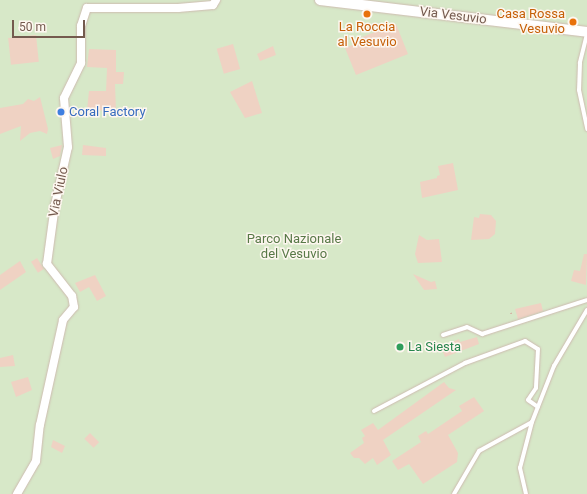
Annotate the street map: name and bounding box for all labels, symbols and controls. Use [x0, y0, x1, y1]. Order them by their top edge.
street label: Via Vesuvio [419, 4, 487, 28]
place label: Casa Rossa Vesuvio [497, 7, 565, 38]
marker: La Roccia al Vesuvio [362, 9, 372, 19]
scale bar [14, 12, 87, 38]
marker: Casa Rossa Vesuvio [568, 17, 578, 27]
text: 50 m [19, 20, 46, 34]
place label: La Roccia al Vesuvio [337, 20, 397, 51]
place label: Coral Factory [69, 104, 146, 120]
marker: Coral Factory [56, 107, 66, 117]
street label: Via Viulo [46, 165, 72, 219]
park label: Parco Nazionale del Vesuvio [247, 232, 341, 263]
place label: La Siesta [408, 339, 461, 355]
marker: La Siesta [395, 342, 405, 352]

